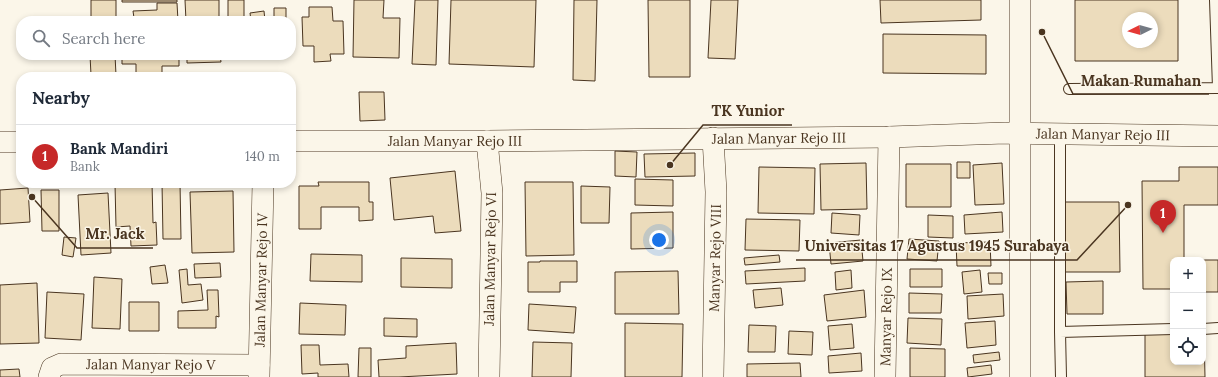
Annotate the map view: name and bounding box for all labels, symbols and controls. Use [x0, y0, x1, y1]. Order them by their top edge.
north arrow [1122, 12, 1158, 48]
search box [16, 16, 296, 60]
icon: search [30, 27, 52, 49]
text: Search here [62, 29, 145, 48]
callout: Makan Rumahan [1073, 67, 1209, 94]
text: Makan Rumahan [1081, 71, 1202, 90]
text: Nearby [32, 87, 90, 109]
callout: TK Yunior [703, 98, 792, 125]
text: TK Yunior [712, 101, 785, 120]
street label: Jalan Manyar Rejo III [1035, 124, 1170, 144]
street label: Jalan Manyar Rejo III [711, 128, 846, 148]
street label: Jalan Manyar Rejo III [387, 132, 522, 150]
text: Bank Mandiri [70, 139, 168, 158]
text: 1 [42, 148, 48, 165]
text: 140 m [245, 148, 280, 165]
text: Bank [70, 158, 100, 175]
street label: Jalan Manyar Rejo VI [480, 192, 500, 327]
pin: 1 [1150, 200, 1176, 233]
street label: Manyar Rejo VIII [705, 204, 725, 312]
street label: Jalan Manyar Rejo IV [251, 212, 271, 348]
callout: Mr. Jack [77, 221, 153, 248]
text: Mr. Jack [85, 224, 145, 243]
your location [649, 230, 669, 250]
callout: Universitas 17 Agustus 1945 Surabaya [796, 233, 1077, 260]
text: Universitas 17 Agustus 1945 Surabaya [805, 236, 1070, 255]
map controls [1170, 257, 1206, 365]
button: + [1170, 257, 1206, 293]
street label: Manyar Rejo IX [876, 267, 896, 366]
button: − [1170, 293, 1206, 329]
button: locate [1170, 329, 1206, 365]
street label: Jalan Manyar Rejo V [85, 355, 216, 374]

